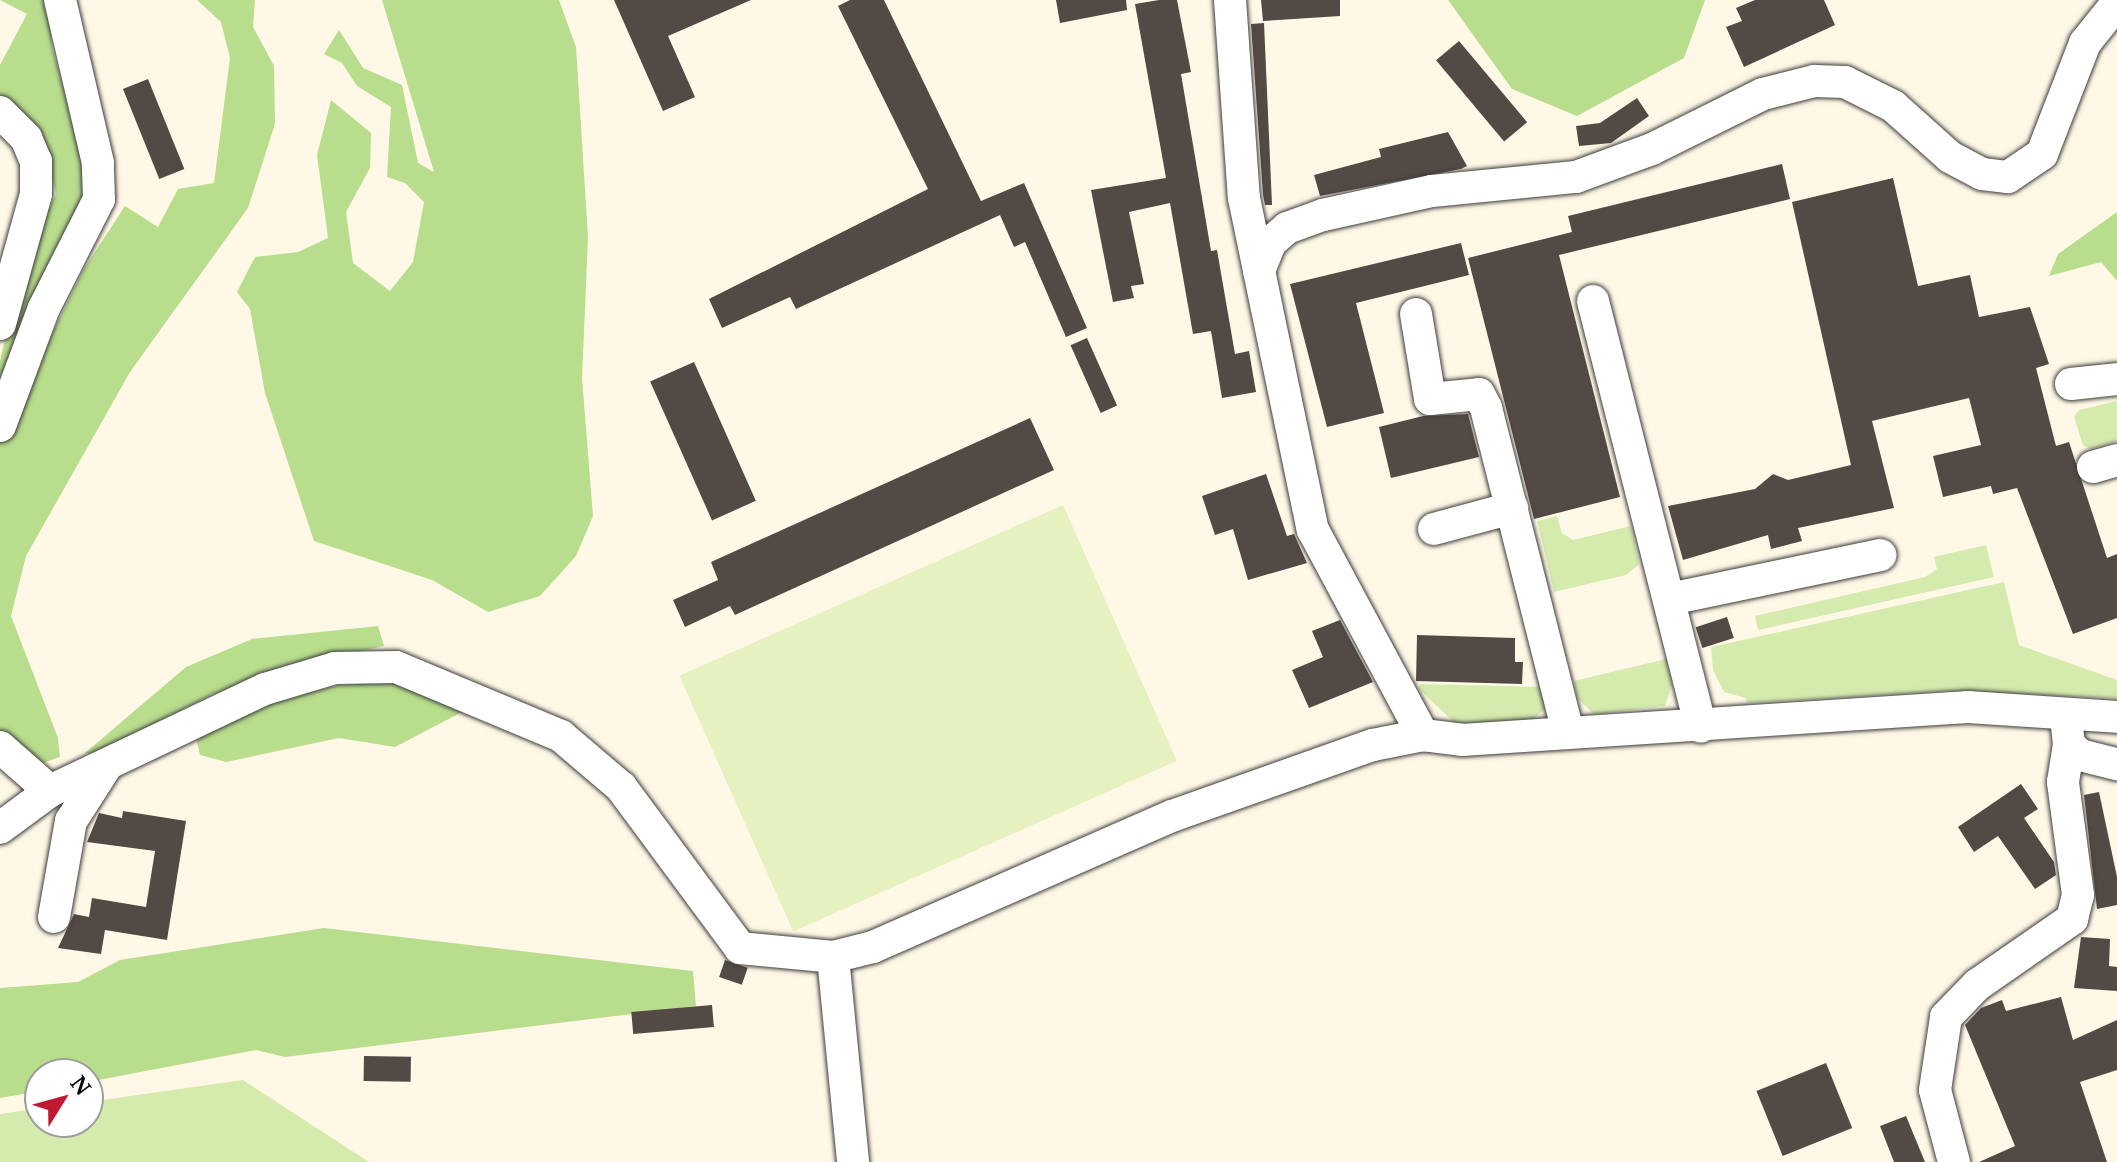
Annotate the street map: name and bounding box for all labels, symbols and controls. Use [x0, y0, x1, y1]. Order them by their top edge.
north arrow [24, 1058, 104, 1138]
text: N [64, 1069, 99, 1101]

